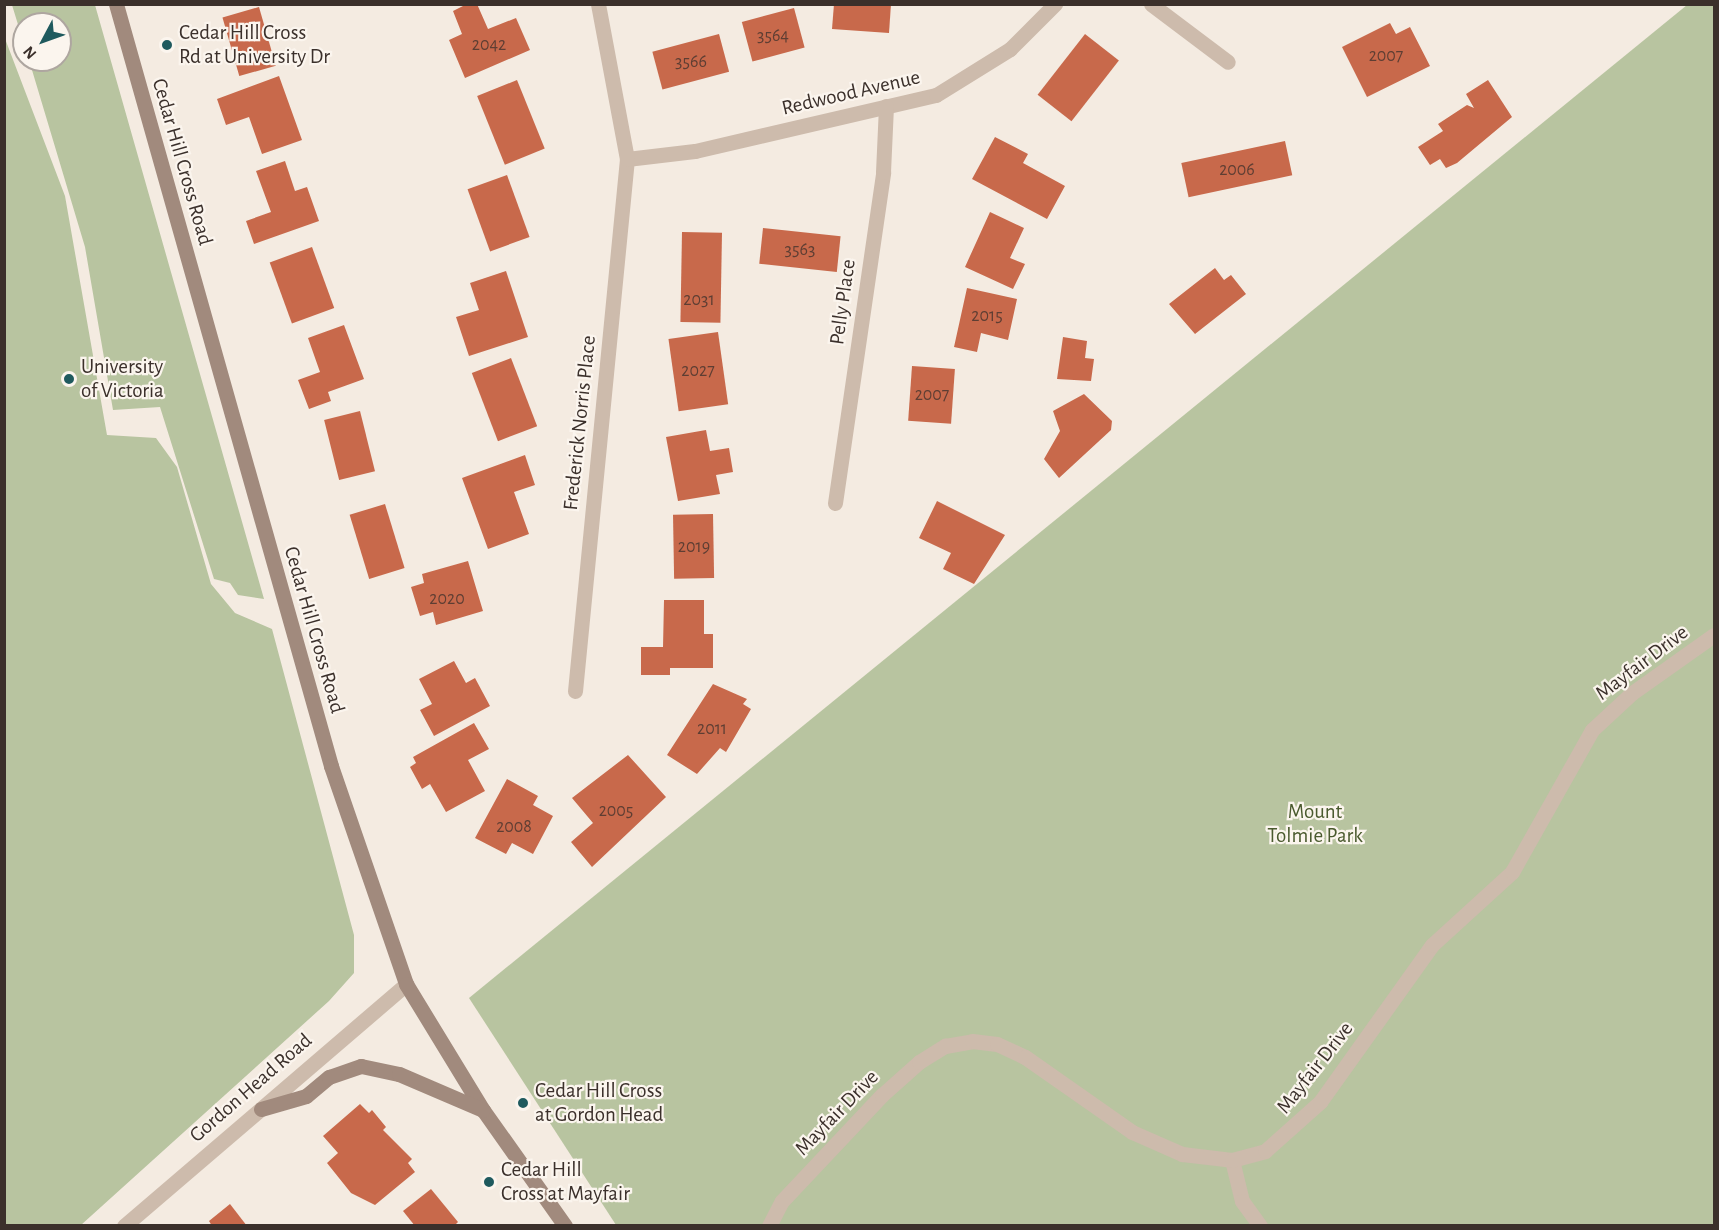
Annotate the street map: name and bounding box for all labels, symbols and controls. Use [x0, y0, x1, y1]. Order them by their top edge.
north arrow [12, 12, 72, 72]
place label: Cedar Hill Cross Rd at University Dr [179, 20, 330, 70]
house number: 3564 [757, 25, 789, 47]
house number: 2042 [472, 34, 506, 56]
marker: Cedar Hill Cross Rd at University Dr [160, 38, 174, 52]
text: N [20, 43, 40, 62]
house number: 2007 [1369, 45, 1403, 67]
house number: 3566 [675, 51, 707, 73]
street label: Redwood Avenue [779, 65, 923, 121]
street label: Cedar Hill Cross Road [146, 76, 218, 248]
house number: 2006 [1219, 159, 1255, 181]
house number: 3563 [785, 239, 815, 261]
street label: Pelly Place [825, 258, 861, 346]
house number: 2031 [683, 289, 715, 311]
house number: 2015 [971, 305, 1003, 327]
street label: Frederick Norris Place [558, 334, 602, 512]
place label: University of Victoria [81, 354, 164, 404]
house number: 2027 [681, 360, 715, 382]
marker: University of Victoria [62, 372, 76, 386]
house number: 2007 [915, 384, 949, 406]
house number: 2019 [678, 536, 710, 558]
street label: Cedar Hill Cross Road [278, 544, 350, 716]
house number: 2020 [429, 588, 465, 610]
street label: Mayfair Drive [1591, 620, 1693, 706]
house number: 2011 [697, 718, 727, 740]
park label: Mount Tolmie Park [1267, 799, 1363, 849]
house number: 2005 [599, 800, 633, 822]
house number: 2008 [496, 816, 532, 838]
street label: Mayfair Drive [1271, 1017, 1359, 1119]
street label: Gordon Head Road [185, 1028, 317, 1148]
street label: Mayfair Drive [790, 1065, 884, 1161]
place label: Cedar Hill Cross at Gordon Head [535, 1078, 663, 1128]
marker: Cedar Hill Cross at Gordon Head [516, 1096, 530, 1110]
place label: Cedar Hill Cross at Mayfair [501, 1157, 630, 1207]
marker: Cedar Hill Cross at Mayfair [482, 1175, 496, 1189]

